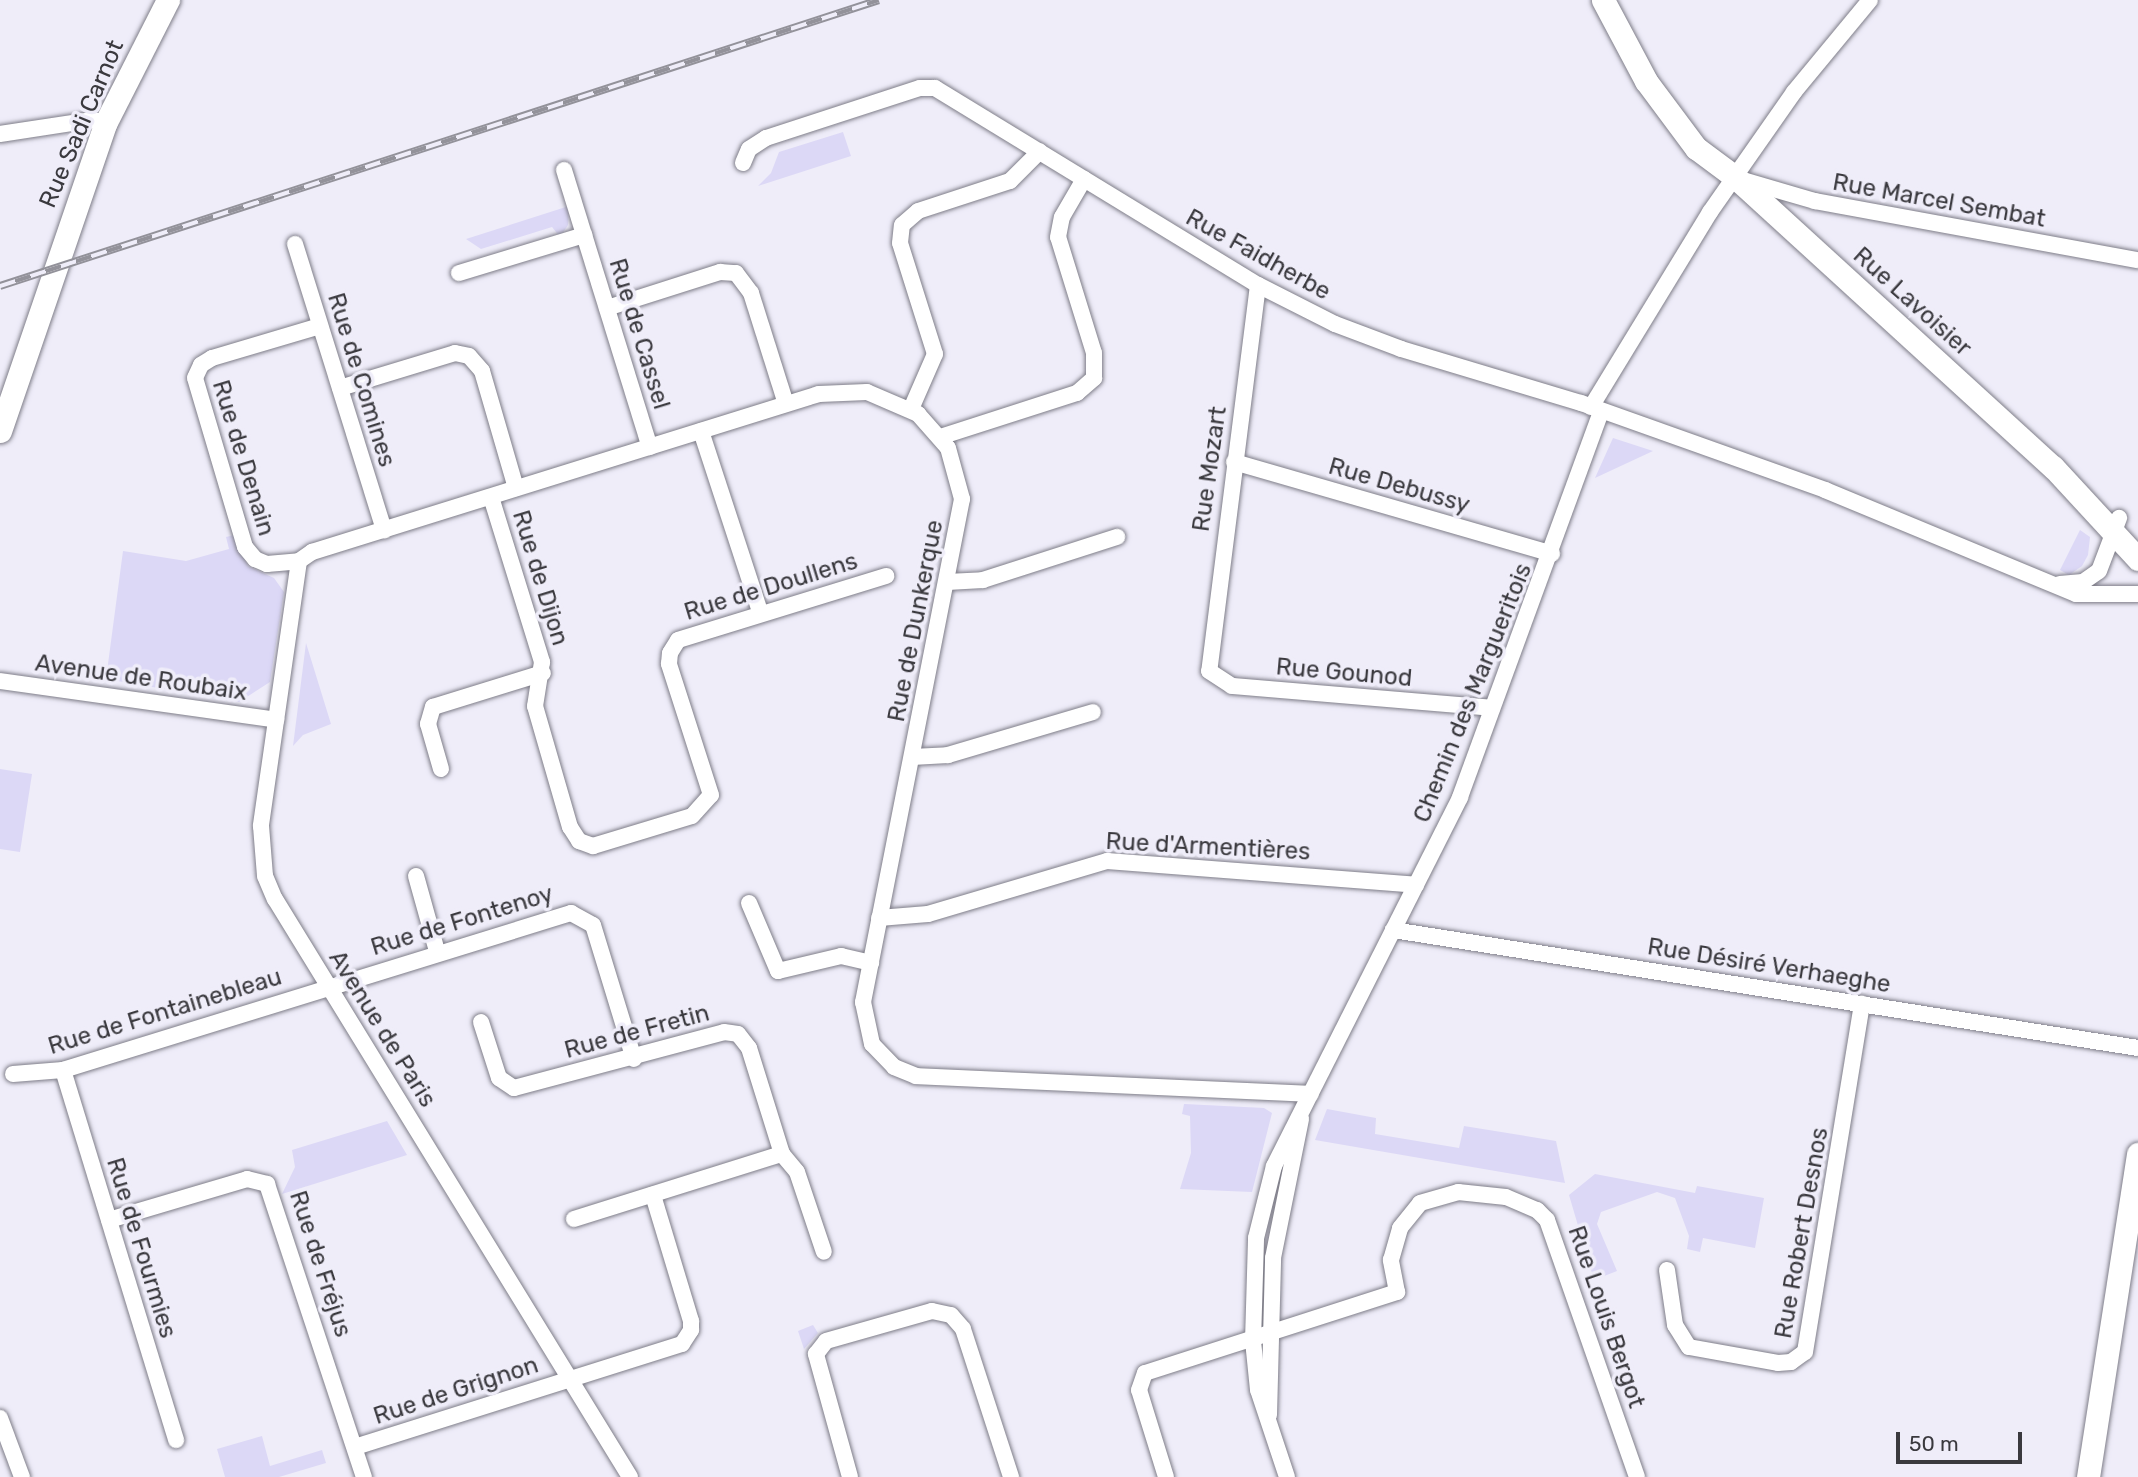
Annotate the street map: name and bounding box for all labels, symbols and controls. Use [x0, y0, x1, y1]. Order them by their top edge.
street label: Rue Sadi Carnot [34, 36, 130, 212]
street label: Rue Marcel Sembat [1830, 168, 2048, 234]
street label: Rue Faidherbe [1181, 203, 1335, 307]
street label: Rue Lavoisier [1847, 241, 1977, 363]
street label: Rue de Cassel [602, 255, 676, 413]
street label: Rue de Comines [321, 290, 401, 470]
street label: Rue de Denain [206, 377, 280, 539]
street label: Rue Mozart [1187, 405, 1233, 533]
street label: Rue Debussy [1325, 452, 1473, 520]
street label: Rue de Dijon [506, 507, 574, 649]
street label: Rue de Dunkerque [882, 518, 950, 724]
street label: Rue de Doullens [681, 547, 861, 627]
street label: Chemin des Margueritois [1408, 559, 1538, 827]
street label: Avenue de Roubaix [33, 649, 249, 707]
street label: Rue Gounod [1275, 653, 1413, 693]
street label: Rue d'Armentières [1105, 827, 1311, 867]
street label: Rue de Fontenoy [367, 880, 557, 962]
street label: Rue Désiré Verhaeghe [1645, 933, 1893, 999]
street label: Avenue de Paris [322, 945, 442, 1113]
street label: Rue de Fontainebleau [45, 963, 285, 1061]
street label: Rue de Fretin [561, 999, 713, 1065]
street label: Rue Robert Desnos [1769, 1125, 1835, 1341]
street label: Rue de Fourmies [100, 1154, 182, 1342]
street label: Rue de Fréjus [283, 1187, 357, 1341]
street label: Rue Louis Bergot [1561, 1222, 1651, 1412]
street label: Rue de Grignon [370, 1351, 542, 1431]
scale bar [1900, 1418, 2026, 1462]
text: 50 m [1909, 1431, 1959, 1456]

